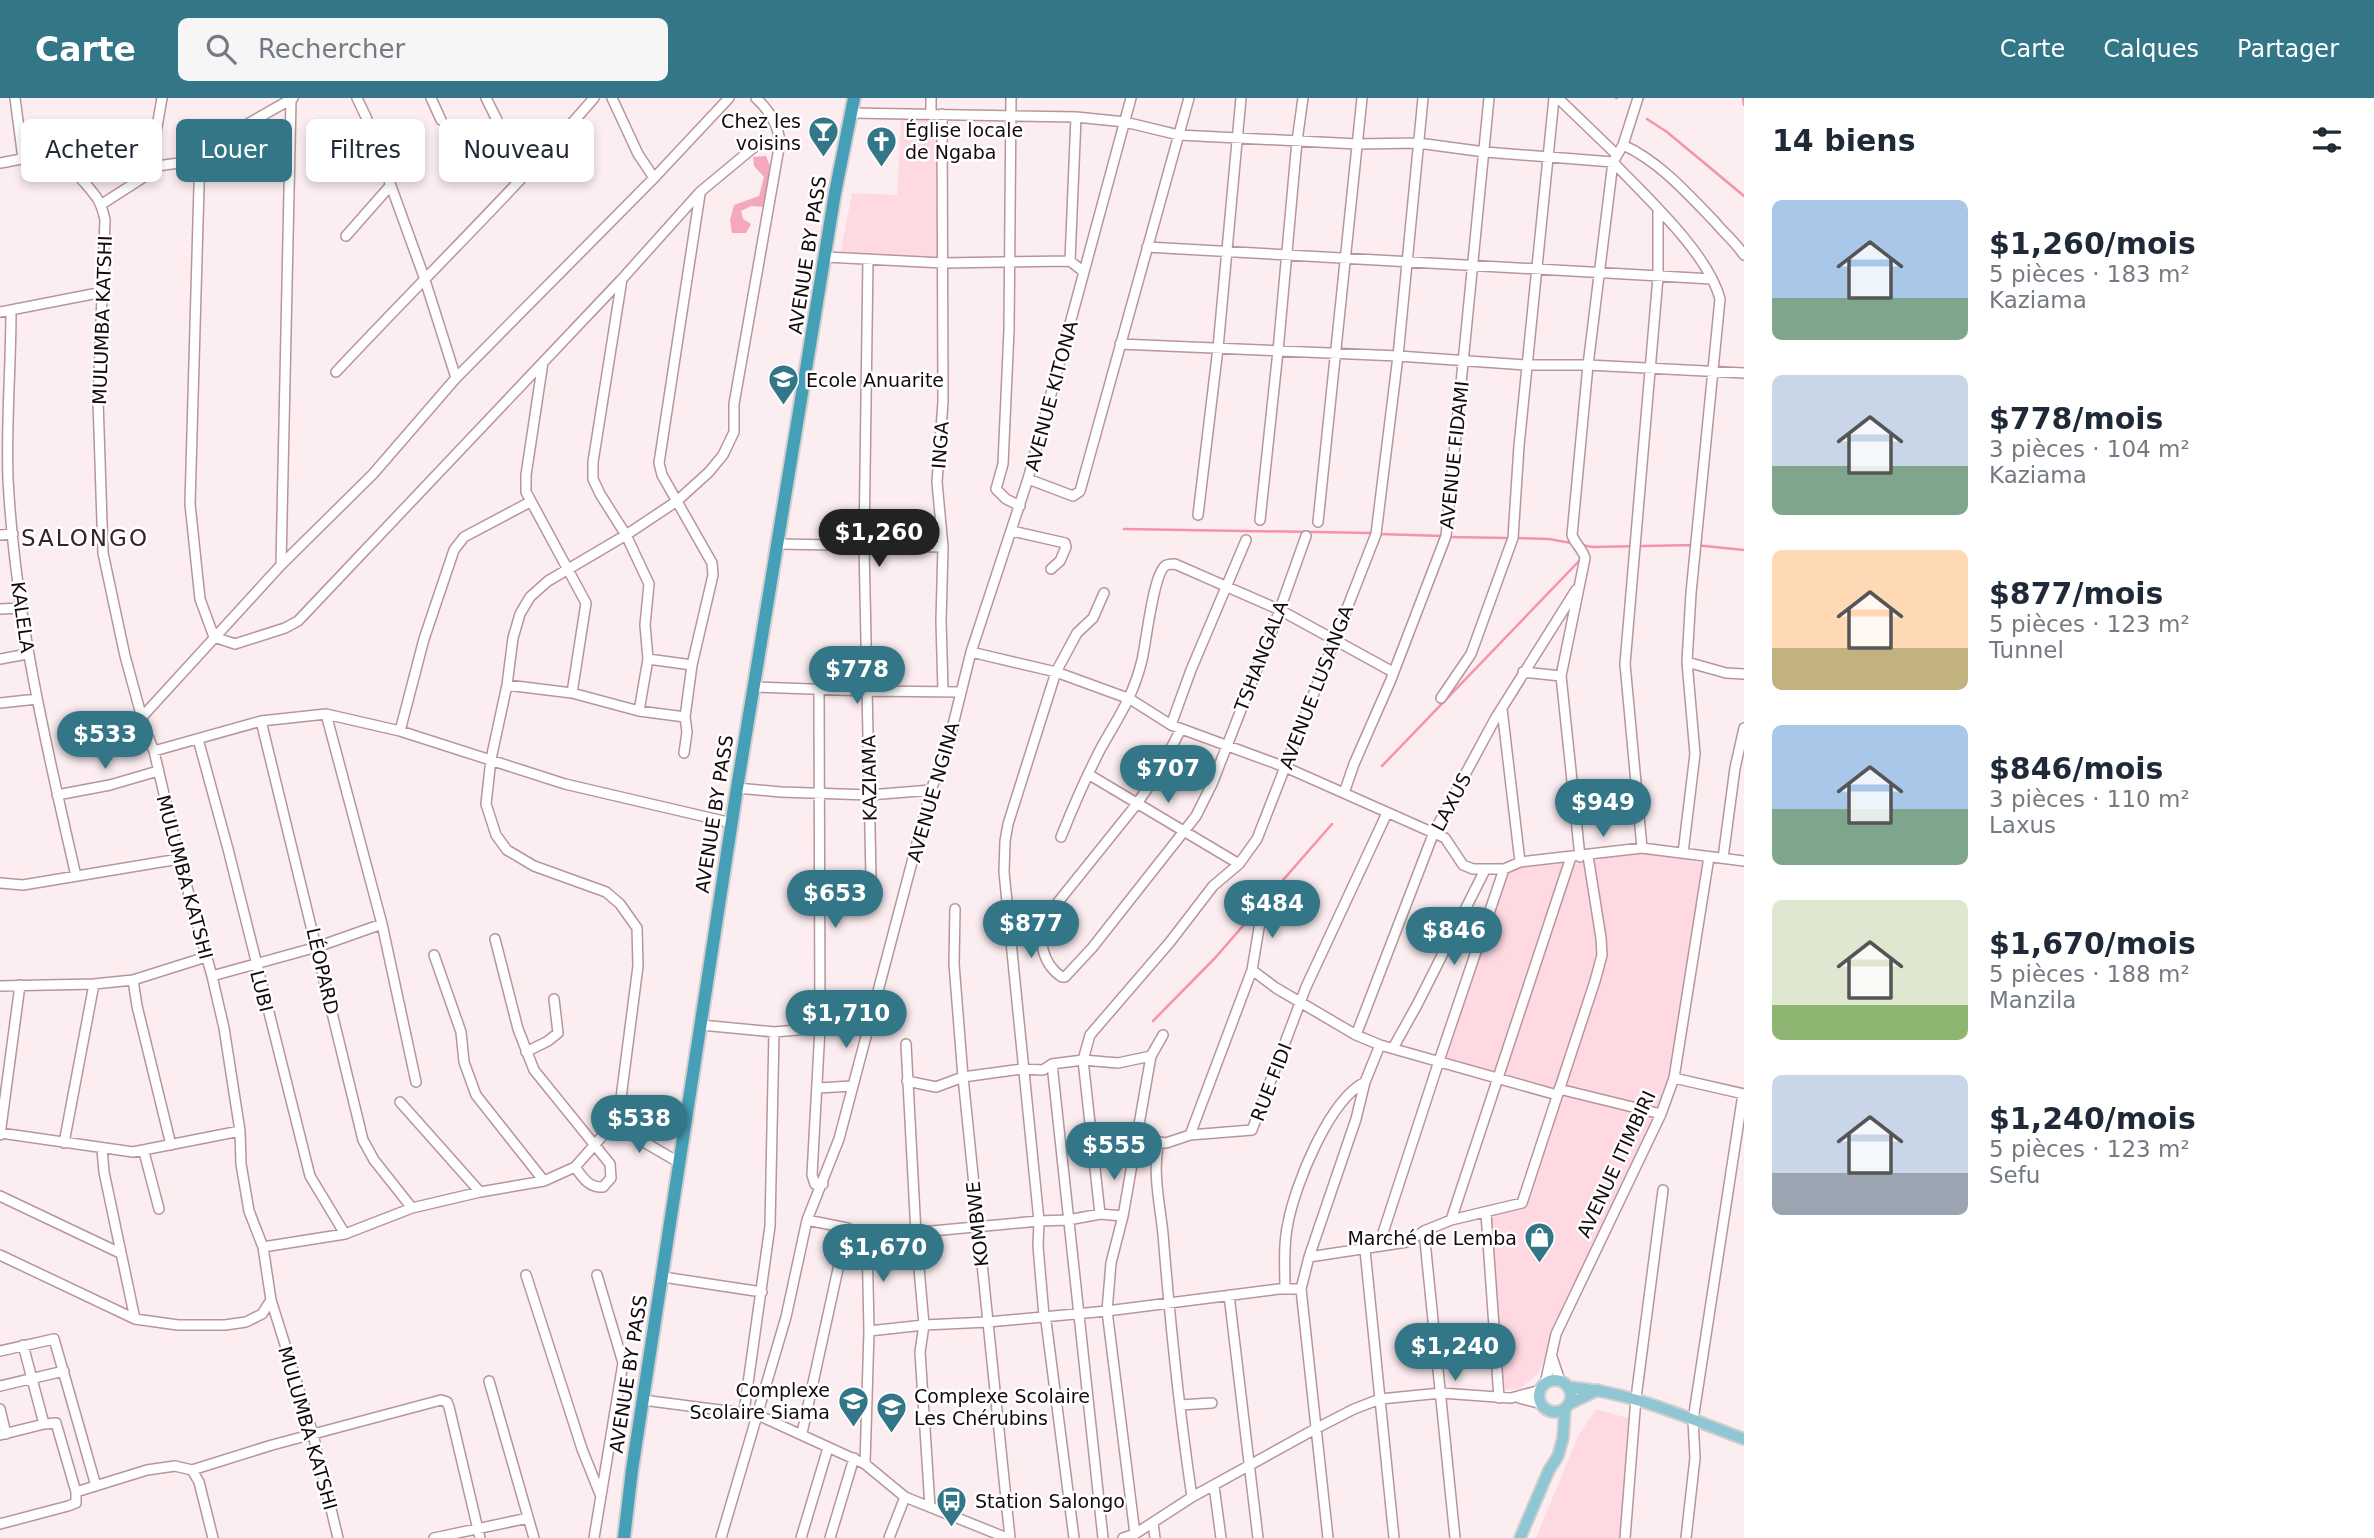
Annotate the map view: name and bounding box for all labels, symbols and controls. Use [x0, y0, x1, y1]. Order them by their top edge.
search box [178, 18, 668, 81]
text: Carte [35, 30, 136, 69]
icon: search [202, 30, 240, 68]
text: Rechercher [258, 34, 405, 64]
text: Carte [2000, 35, 2065, 63]
text: Calques [2103, 35, 2199, 63]
text: Partager [2237, 35, 2339, 63]
place label: Chez les voisins [721, 110, 801, 154]
bar icon: Chez les voisins [807, 115, 841, 159]
chip: Acheter [21, 119, 162, 182]
chip: Louer [176, 119, 292, 182]
chip: Filtres [306, 119, 425, 182]
chip: Nouveau [439, 119, 594, 182]
place label: Église locale de Ngaba [905, 119, 1023, 163]
icon: filters [2308, 121, 2346, 159]
text: 14 biens [1772, 123, 1916, 158]
church icon: Église locale de Ngaba [865, 124, 899, 168]
street label: AVENUE BY PASS [784, 174, 830, 336]
text: $1,260/mois [1989, 226, 2196, 261]
icon: home [1828, 228, 1912, 312]
street label: MULUMBA KATSHI [88, 235, 116, 405]
text: 5 pièces · 183 m² [1989, 261, 2190, 287]
text: Kaziama [1989, 287, 2087, 313]
street label: AVENUE KITONA [1020, 318, 1082, 474]
school or university icon: Ecole Anuarite [766, 363, 800, 407]
place label: Ecole Anuarite [806, 369, 944, 391]
street label: AVENUE FIDAMI [1435, 380, 1473, 530]
text: $778/mois [1989, 401, 2163, 436]
icon: home [1828, 403, 1912, 487]
street label: INGA [927, 421, 953, 469]
text: 3 pièces · 104 m² [1989, 436, 2190, 462]
text: Kaziama [1989, 462, 2087, 488]
pin: $1,260 [822, 510, 936, 569]
text: $1,260 [835, 519, 923, 545]
district label: SALONGO [21, 525, 149, 551]
text: $877/mois [1989, 576, 2163, 611]
icon: home [1828, 578, 1912, 662]
street label: KALELA [7, 580, 39, 654]
street label: TSHANGALA [1229, 597, 1292, 715]
street label: AVENUE LUSANGA [1275, 602, 1357, 772]
text: 5 pièces · 123 m² [1989, 611, 2190, 637]
text: Tunnel [1989, 637, 2064, 663]
pin: $778 [816, 646, 898, 706]
text: $778 [825, 656, 889, 682]
pin: $533 [64, 712, 146, 771]
street label: AVENUE NGINA [902, 719, 964, 865]
text: $533 [73, 721, 137, 747]
street label: AVENUE BY PASS [691, 733, 737, 895]
street label: KAZIAMA [857, 735, 881, 821]
pin: $707 [1127, 746, 1209, 805]
text: $846/mois [1989, 751, 2163, 786]
icon: home [1828, 753, 1912, 837]
text: $707 [1136, 755, 1200, 781]
street label: LAXUS [1426, 769, 1476, 835]
pin: $949 [1562, 780, 1644, 839]
text: 3 pièces · 110 m² [1989, 786, 2190, 812]
text: $949 [1571, 789, 1635, 815]
street label: MULUMBA KATSHI [152, 792, 218, 962]
text: Laxus [1989, 812, 2056, 838]
pin: $653 [794, 870, 876, 930]
text: $653 [803, 880, 867, 906]
pin: $484 [1231, 880, 1313, 940]
text: $484 [1240, 890, 1304, 916]
pin: $877 [990, 900, 1072, 960]
pin: $846 [1413, 908, 1495, 967]
text: $877 [999, 910, 1063, 936]
text: $846 [1422, 917, 1486, 943]
street label: LÉOPARD [302, 925, 344, 1017]
text: $1,670/mois [1989, 926, 2196, 961]
icon: home [1828, 928, 1912, 1012]
text: 5 pièces · 188 m² [1989, 961, 2190, 987]
street label: LUBI [246, 968, 278, 1014]
text: Manzila [1989, 987, 2076, 1013]
pin: $1,710 [789, 990, 903, 1050]
text: $1,710 [802, 1000, 890, 1026]
street label: RUE FIDI [1246, 1040, 1296, 1124]
street label: AVENUE ITIMBIRI [1572, 1087, 1660, 1241]
pin: $538 [598, 1096, 680, 1155]
text: $1,240/mois [1989, 1101, 2196, 1136]
icon: home [1828, 1103, 1912, 1187]
text: $538 [607, 1105, 671, 1131]
pin: $555 [1073, 1122, 1155, 1182]
text: $555 [1082, 1132, 1146, 1158]
text: 5 pièces · 123 m² [1989, 1136, 2190, 1162]
text: Sefu [1989, 1162, 2040, 1188]
street label: KOMBWE [962, 1180, 992, 1268]
shop icon: Marché de Lemba [1523, 1221, 1557, 1265]
pin: $1,670 [826, 1224, 940, 1284]
place label: Marché de Lemba [1347, 1227, 1517, 1249]
text: $1,670 [839, 1234, 927, 1260]
street label: AVENUE BY PASS [605, 1293, 651, 1455]
pin: $1,240 [1398, 1324, 1512, 1383]
text: $1,240 [1411, 1333, 1499, 1359]
street label: MULUMBA KATSHI [274, 1343, 342, 1513]
place label: Complexe Scolaire Siama [689, 1379, 830, 1423]
school or university icon: Complexe Scolaire Siama [836, 1384, 870, 1428]
place label: Complexe Scolaire Les Chérubins [914, 1385, 1090, 1429]
school or university icon: Complexe Scolaire Les Chérubins [874, 1390, 908, 1434]
bus stop icon: Station Salongo [935, 1484, 969, 1528]
place label: Station Salongo [975, 1490, 1125, 1512]

